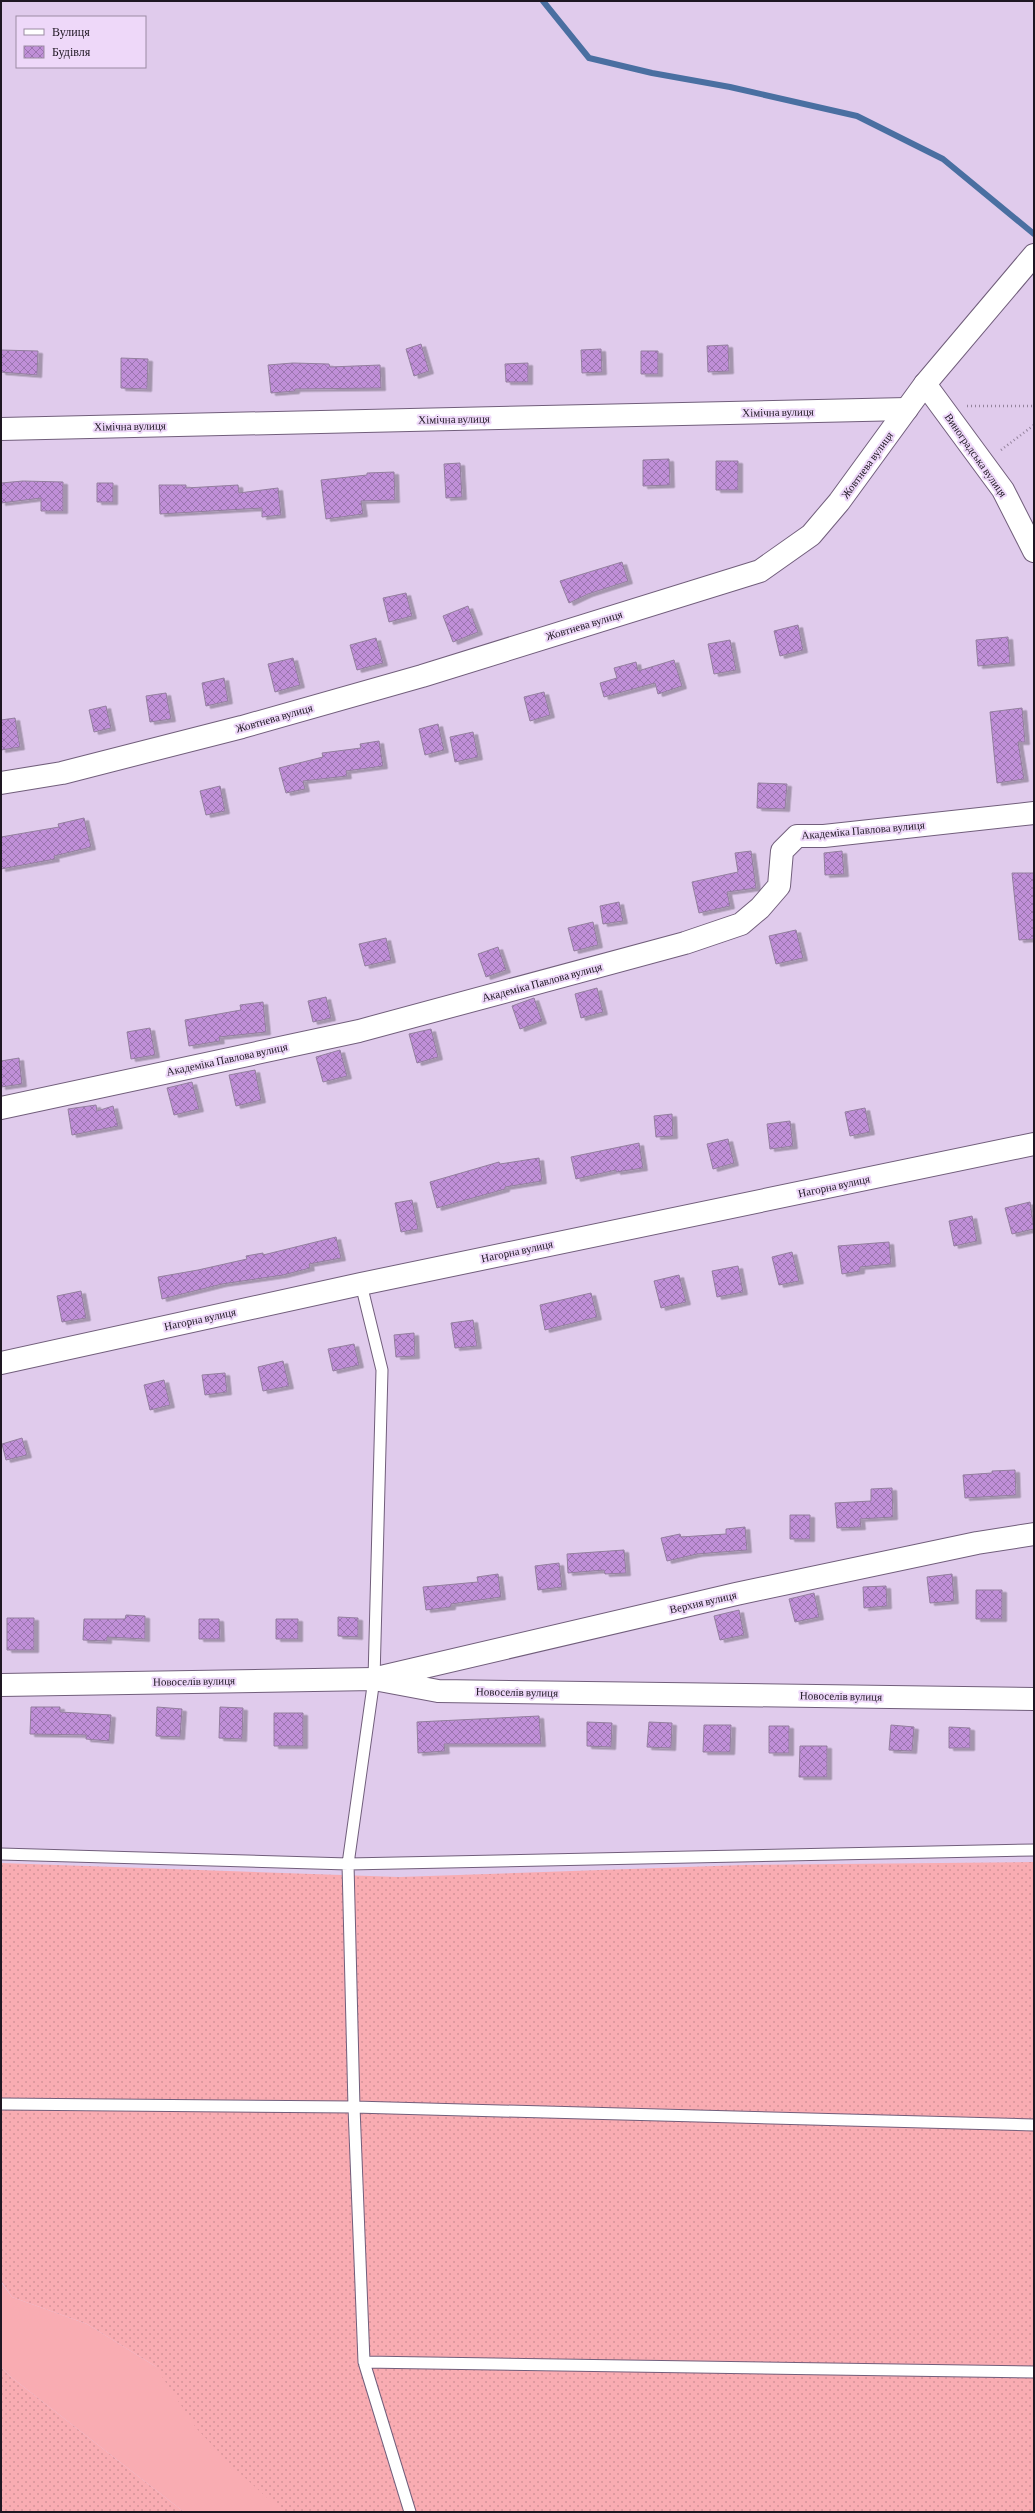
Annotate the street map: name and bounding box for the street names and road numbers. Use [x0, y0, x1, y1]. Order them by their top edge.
street label: Хімічна вулиця [742, 405, 814, 419]
street label: Виноградська вулиця [943, 411, 1009, 499]
street label: Хімічна вулиця [418, 412, 490, 426]
street label: Хімічна вулиця [94, 419, 166, 433]
street label: Жовтнева вулиця [839, 429, 895, 501]
street label: Жовтнева вулиця [544, 608, 624, 642]
street label: Жовтнева вулиця [234, 701, 314, 735]
street label: Академіка Павлова вулиця [801, 819, 925, 841]
street label: Академіка Павлова вулиця [481, 960, 603, 1004]
street label: Академіка Павлова вулиця [165, 1040, 289, 1078]
street label: Нагорна вулиця [797, 1173, 871, 1199]
street label: Нагорна вулиця [480, 1238, 554, 1264]
street label: Нагорна вулиця [163, 1306, 237, 1332]
street label: Верхня вулиця [668, 1588, 738, 1616]
street label: Новоселів вулиця [153, 1674, 235, 1688]
street label: Новоселів вулиця [476, 1685, 558, 1699]
street label: Новоселів вулиця [800, 1689, 882, 1703]

